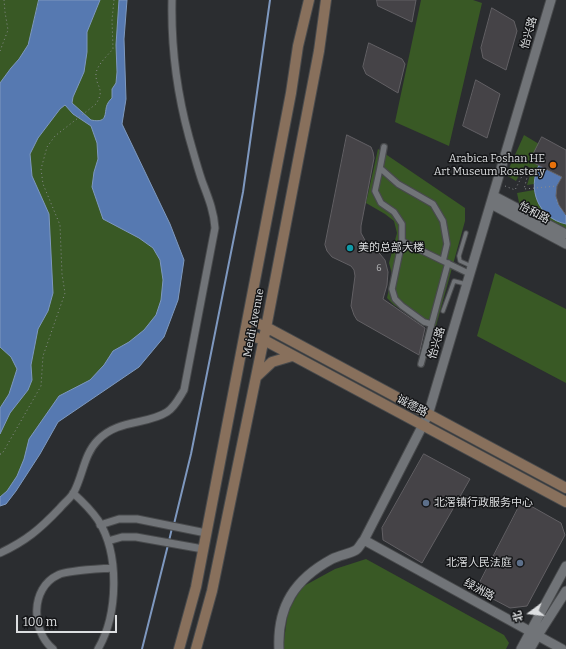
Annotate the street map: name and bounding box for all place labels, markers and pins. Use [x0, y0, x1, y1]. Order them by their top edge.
place label: Arabica Foshan HE Art Museum Roastery [434, 152, 545, 178]
marker: Arabica Foshan HE Art Museum Roastery [548, 160, 558, 170]
place label: 美的总部大楼 [358, 241, 424, 255]
marker: 美的总部大楼 [345, 243, 355, 253]
place label: 北滘镇行政服务中心 [434, 496, 533, 510]
marker: 北滘镇行政服务中心 [421, 498, 431, 508]
place label: 北滘人民法庭 [446, 556, 512, 570]
marker: 北滘人民法庭 [515, 558, 525, 568]

